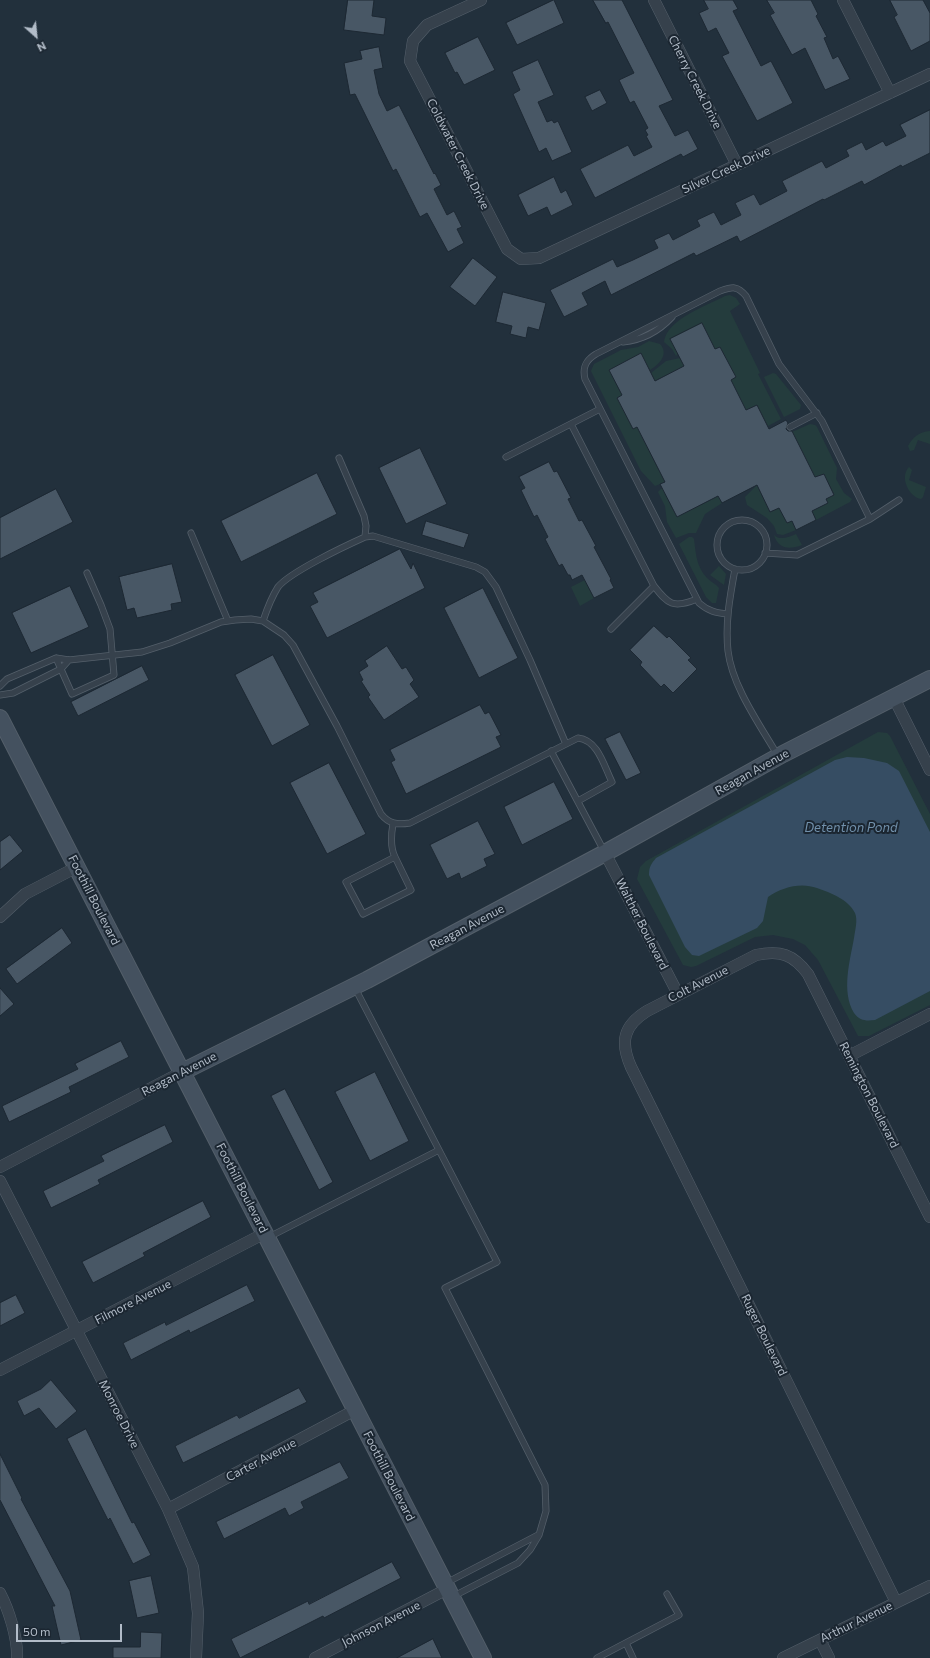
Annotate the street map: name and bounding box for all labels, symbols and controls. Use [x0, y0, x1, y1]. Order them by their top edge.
north arrow [16, 16, 56, 56]
street label: Cherry Creek Drive [665, 33, 725, 131]
text: N [35, 39, 48, 55]
street label: Coldwater Creek Drive [424, 96, 492, 212]
street label: Silver Creek Drive [680, 143, 772, 197]
street label: Reagan Avenue [713, 746, 791, 798]
water label: Detention Pond [805, 820, 897, 836]
street label: Foothill Boulevard [65, 853, 123, 947]
street label: Walther Boulevard [613, 876, 671, 972]
street label: Reagan Avenue [427, 901, 507, 953]
street label: Colt Avenue [665, 963, 731, 1005]
street label: Remington Boulevard [836, 1040, 902, 1150]
street label: Reagan Avenue [139, 1049, 219, 1099]
street label: Foothill Boulevard [213, 1141, 271, 1235]
street label: Filmore Avenue [92, 1277, 174, 1327]
street label: Ruger Boulevard [738, 1292, 790, 1378]
street label: Monroe Drive [96, 1377, 142, 1451]
street label: Foothill Boulevard [360, 1429, 418, 1523]
street label: Carter Avenue [223, 1435, 299, 1485]
street label: Johnson Avenue [339, 1598, 423, 1650]
street label: Arthur Avenue [817, 1598, 895, 1646]
scale bar [18, 1616, 124, 1642]
text: 50 m [23, 1624, 51, 1638]

